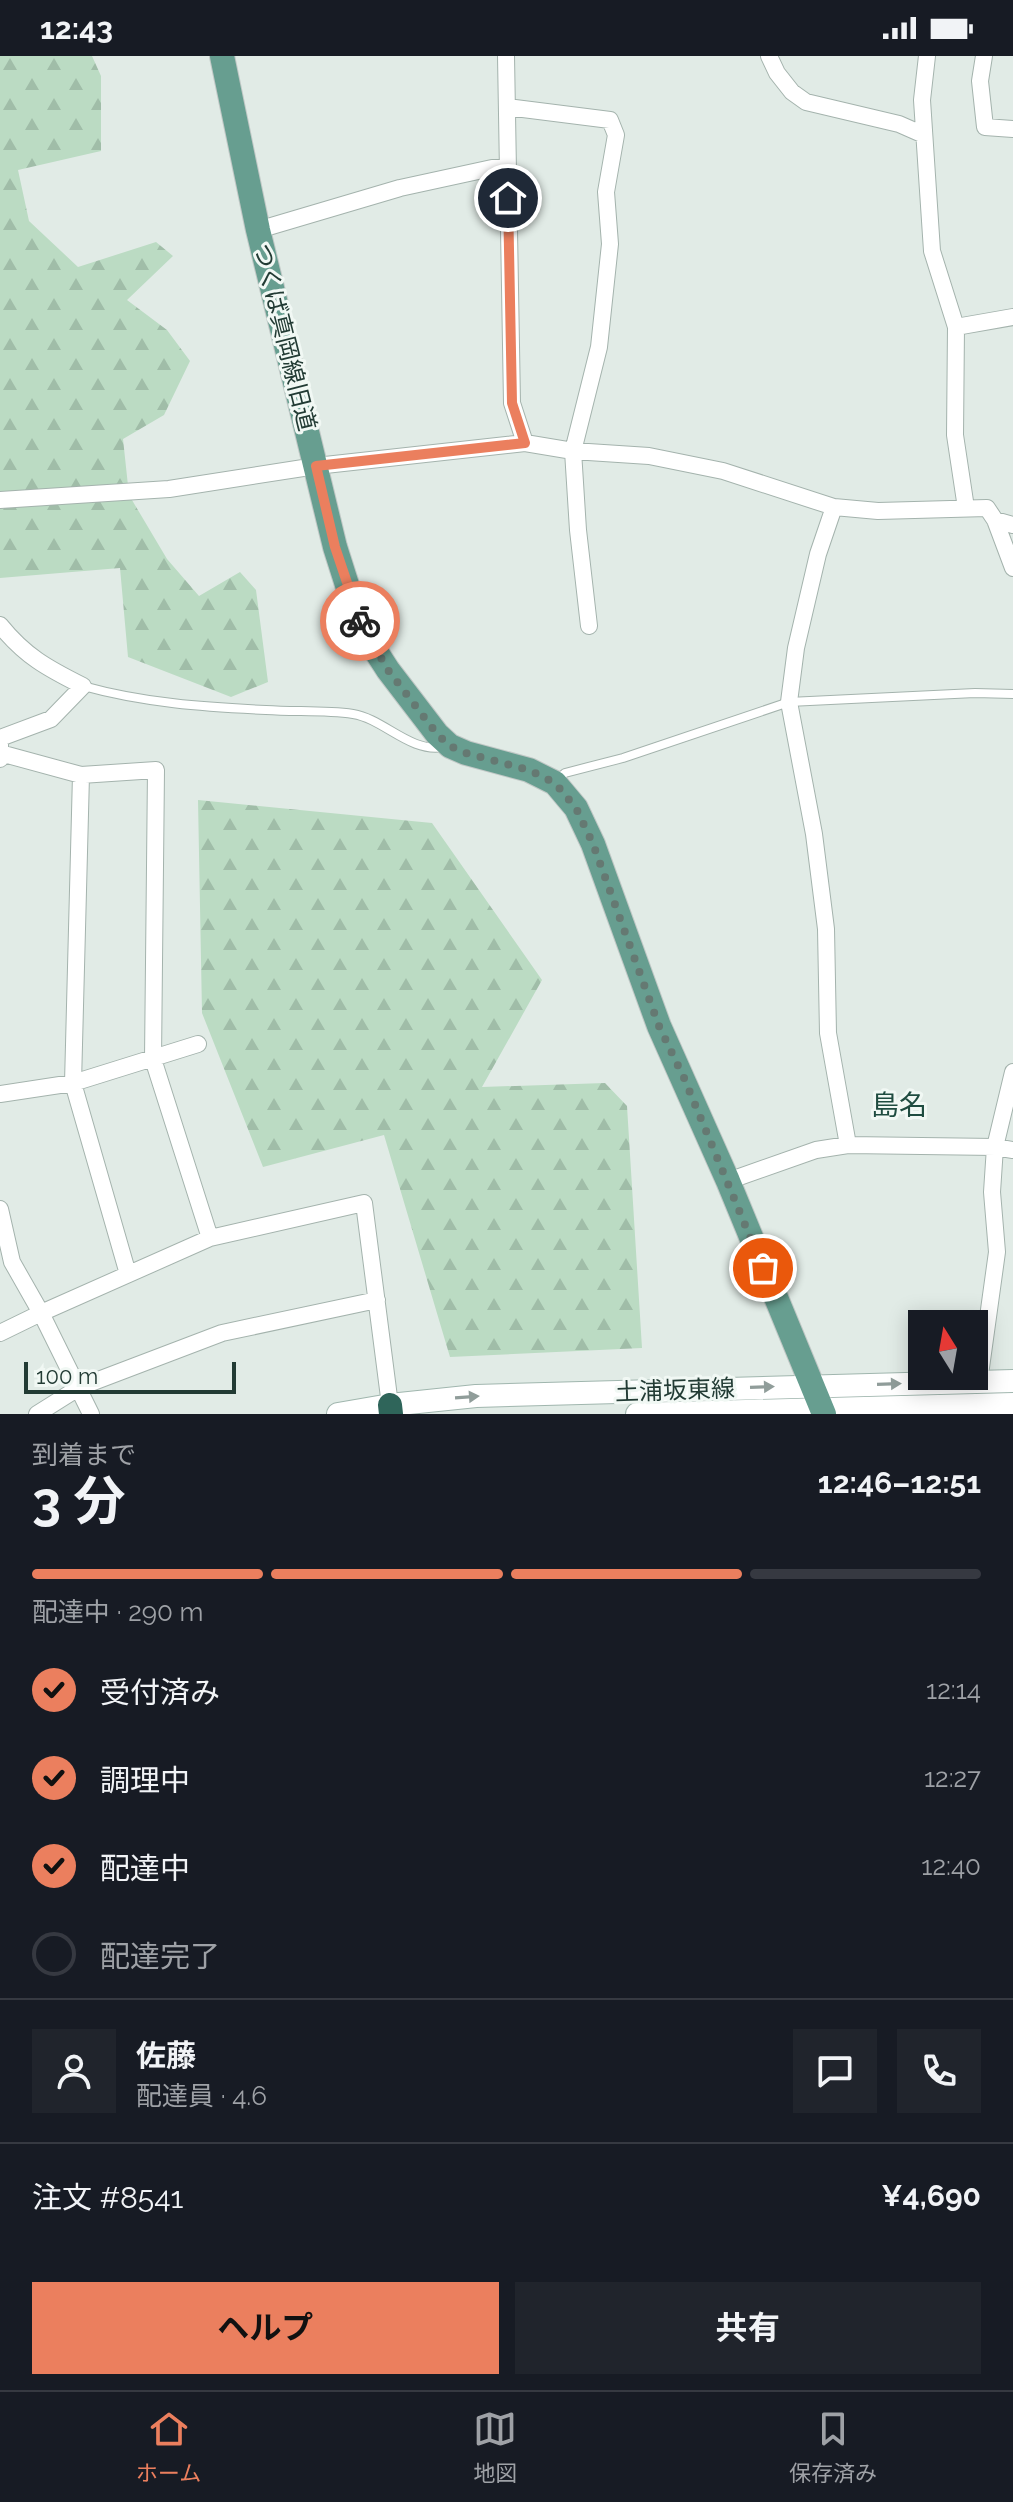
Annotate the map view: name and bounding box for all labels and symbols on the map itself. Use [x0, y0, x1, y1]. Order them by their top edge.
pin [474, 164, 542, 232]
street label: つくば真岡線旧道 [248, 240, 322, 434]
courier [320, 581, 400, 661]
district label: 島名 [871, 1089, 927, 1122]
pin [729, 1234, 797, 1302]
north arrow [908, 1310, 988, 1390]
scale bar [24, 1358, 236, 1394]
street label: 土浦坂東線 [615, 1373, 735, 1407]
one-way arrow [877, 1378, 902, 1391]
one-way arrow [750, 1381, 775, 1394]
one-way arrow [455, 1390, 480, 1403]

